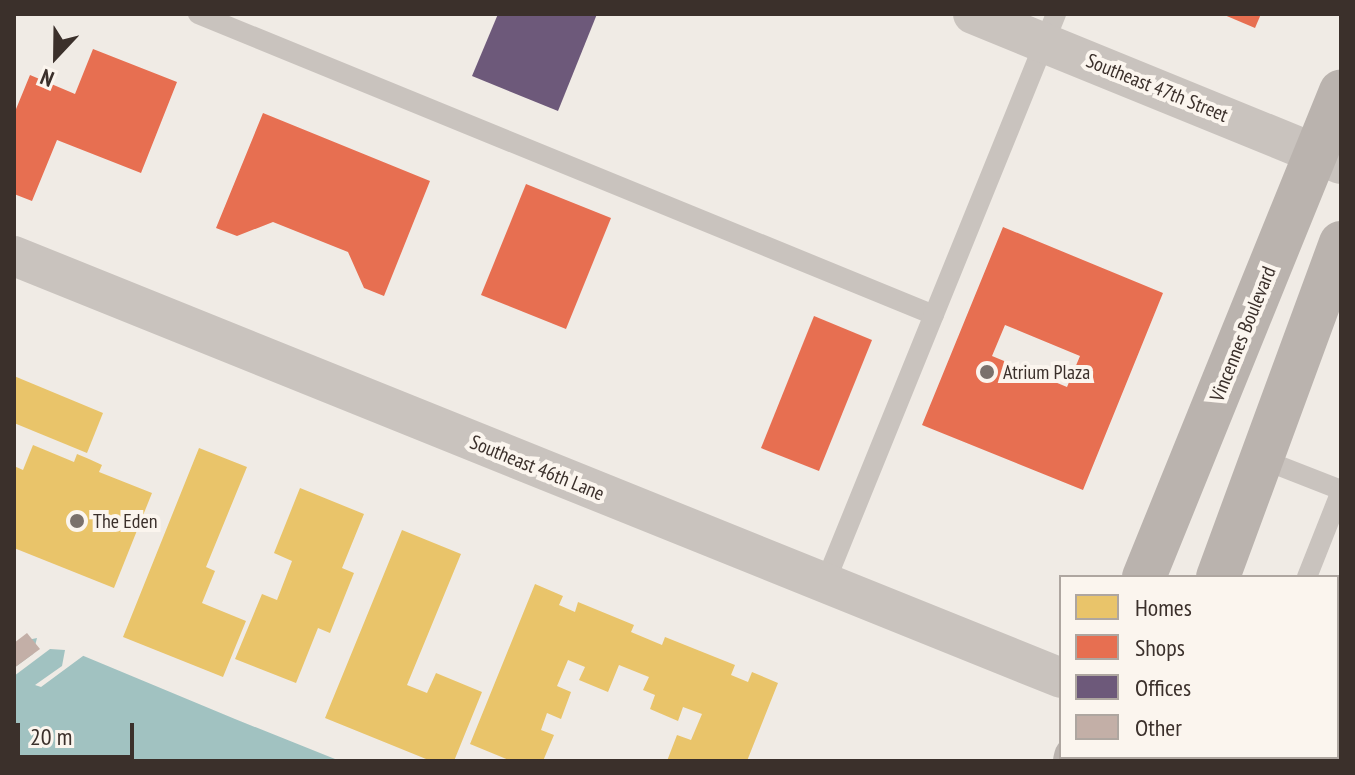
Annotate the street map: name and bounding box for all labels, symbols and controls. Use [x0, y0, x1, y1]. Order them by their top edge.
north arrow [16, 16, 96, 96]
street label: Southeast 47th Street [1083, 49, 1231, 127]
text: N [36, 63, 58, 93]
street label: Vincennes Boulevard [1205, 263, 1281, 405]
place label: Atrium Plaza [1003, 360, 1090, 384]
marker: Atrium Plaza [978, 363, 996, 381]
street label: Southeast 46th Lane [466, 430, 608, 506]
place label: The Eden [93, 509, 158, 533]
marker: The Eden [68, 512, 86, 530]
legend [1059, 575, 1339, 759]
text: Homes [1135, 592, 1192, 623]
text: Shops [1135, 632, 1185, 663]
text: Offices [1135, 672, 1191, 703]
scale bar [20, 707, 138, 757]
text: Other [1135, 712, 1182, 743]
text: 20 m [30, 721, 72, 752]

